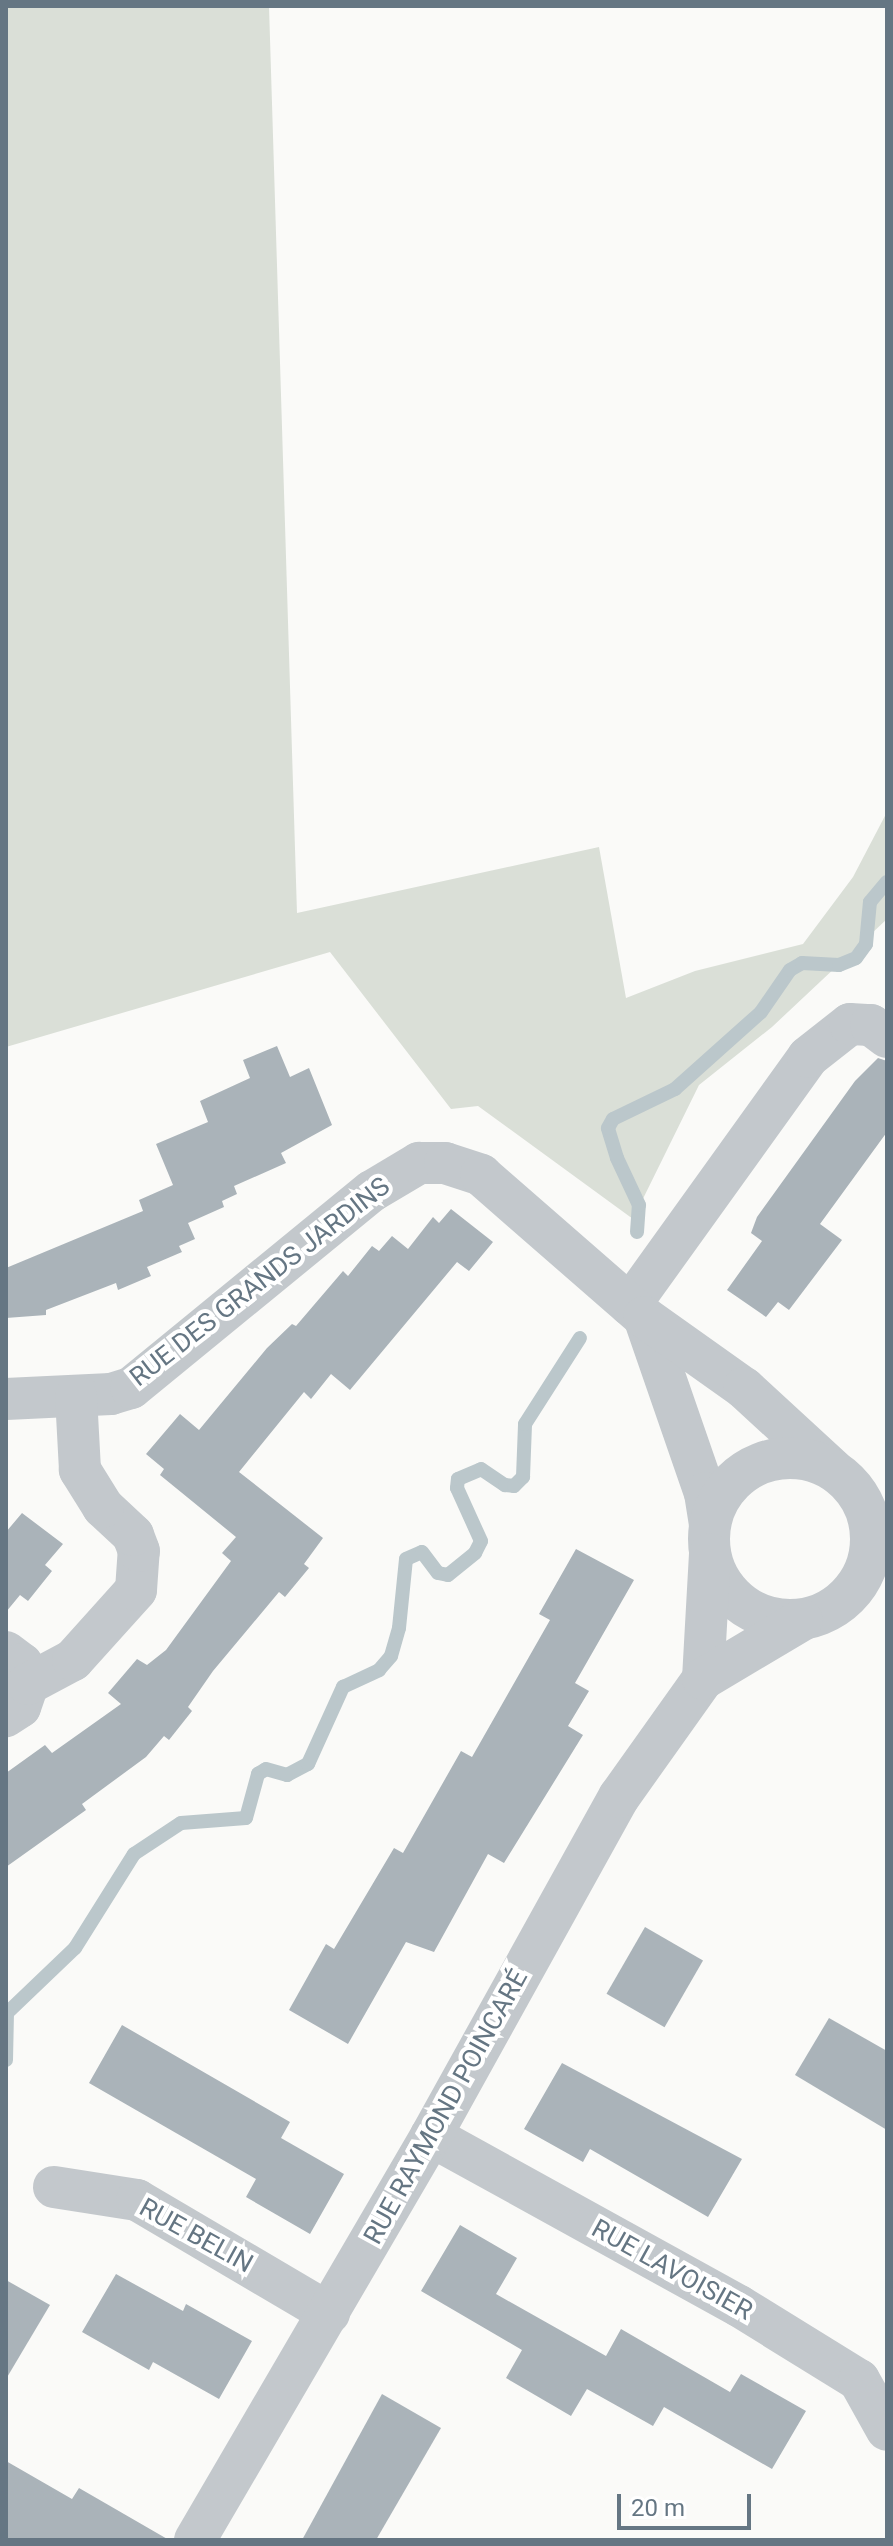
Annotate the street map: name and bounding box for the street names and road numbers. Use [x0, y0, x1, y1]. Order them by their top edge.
street label: RUE DES GRANDS JARDINS [124, 1171, 396, 1393]
street label: RUE RAYMOND POINCARÉ [358, 1964, 534, 2250]
street label: RUE BELIN [134, 2192, 258, 2280]
street label: RUE LAVOISIER [586, 2213, 758, 2327]

